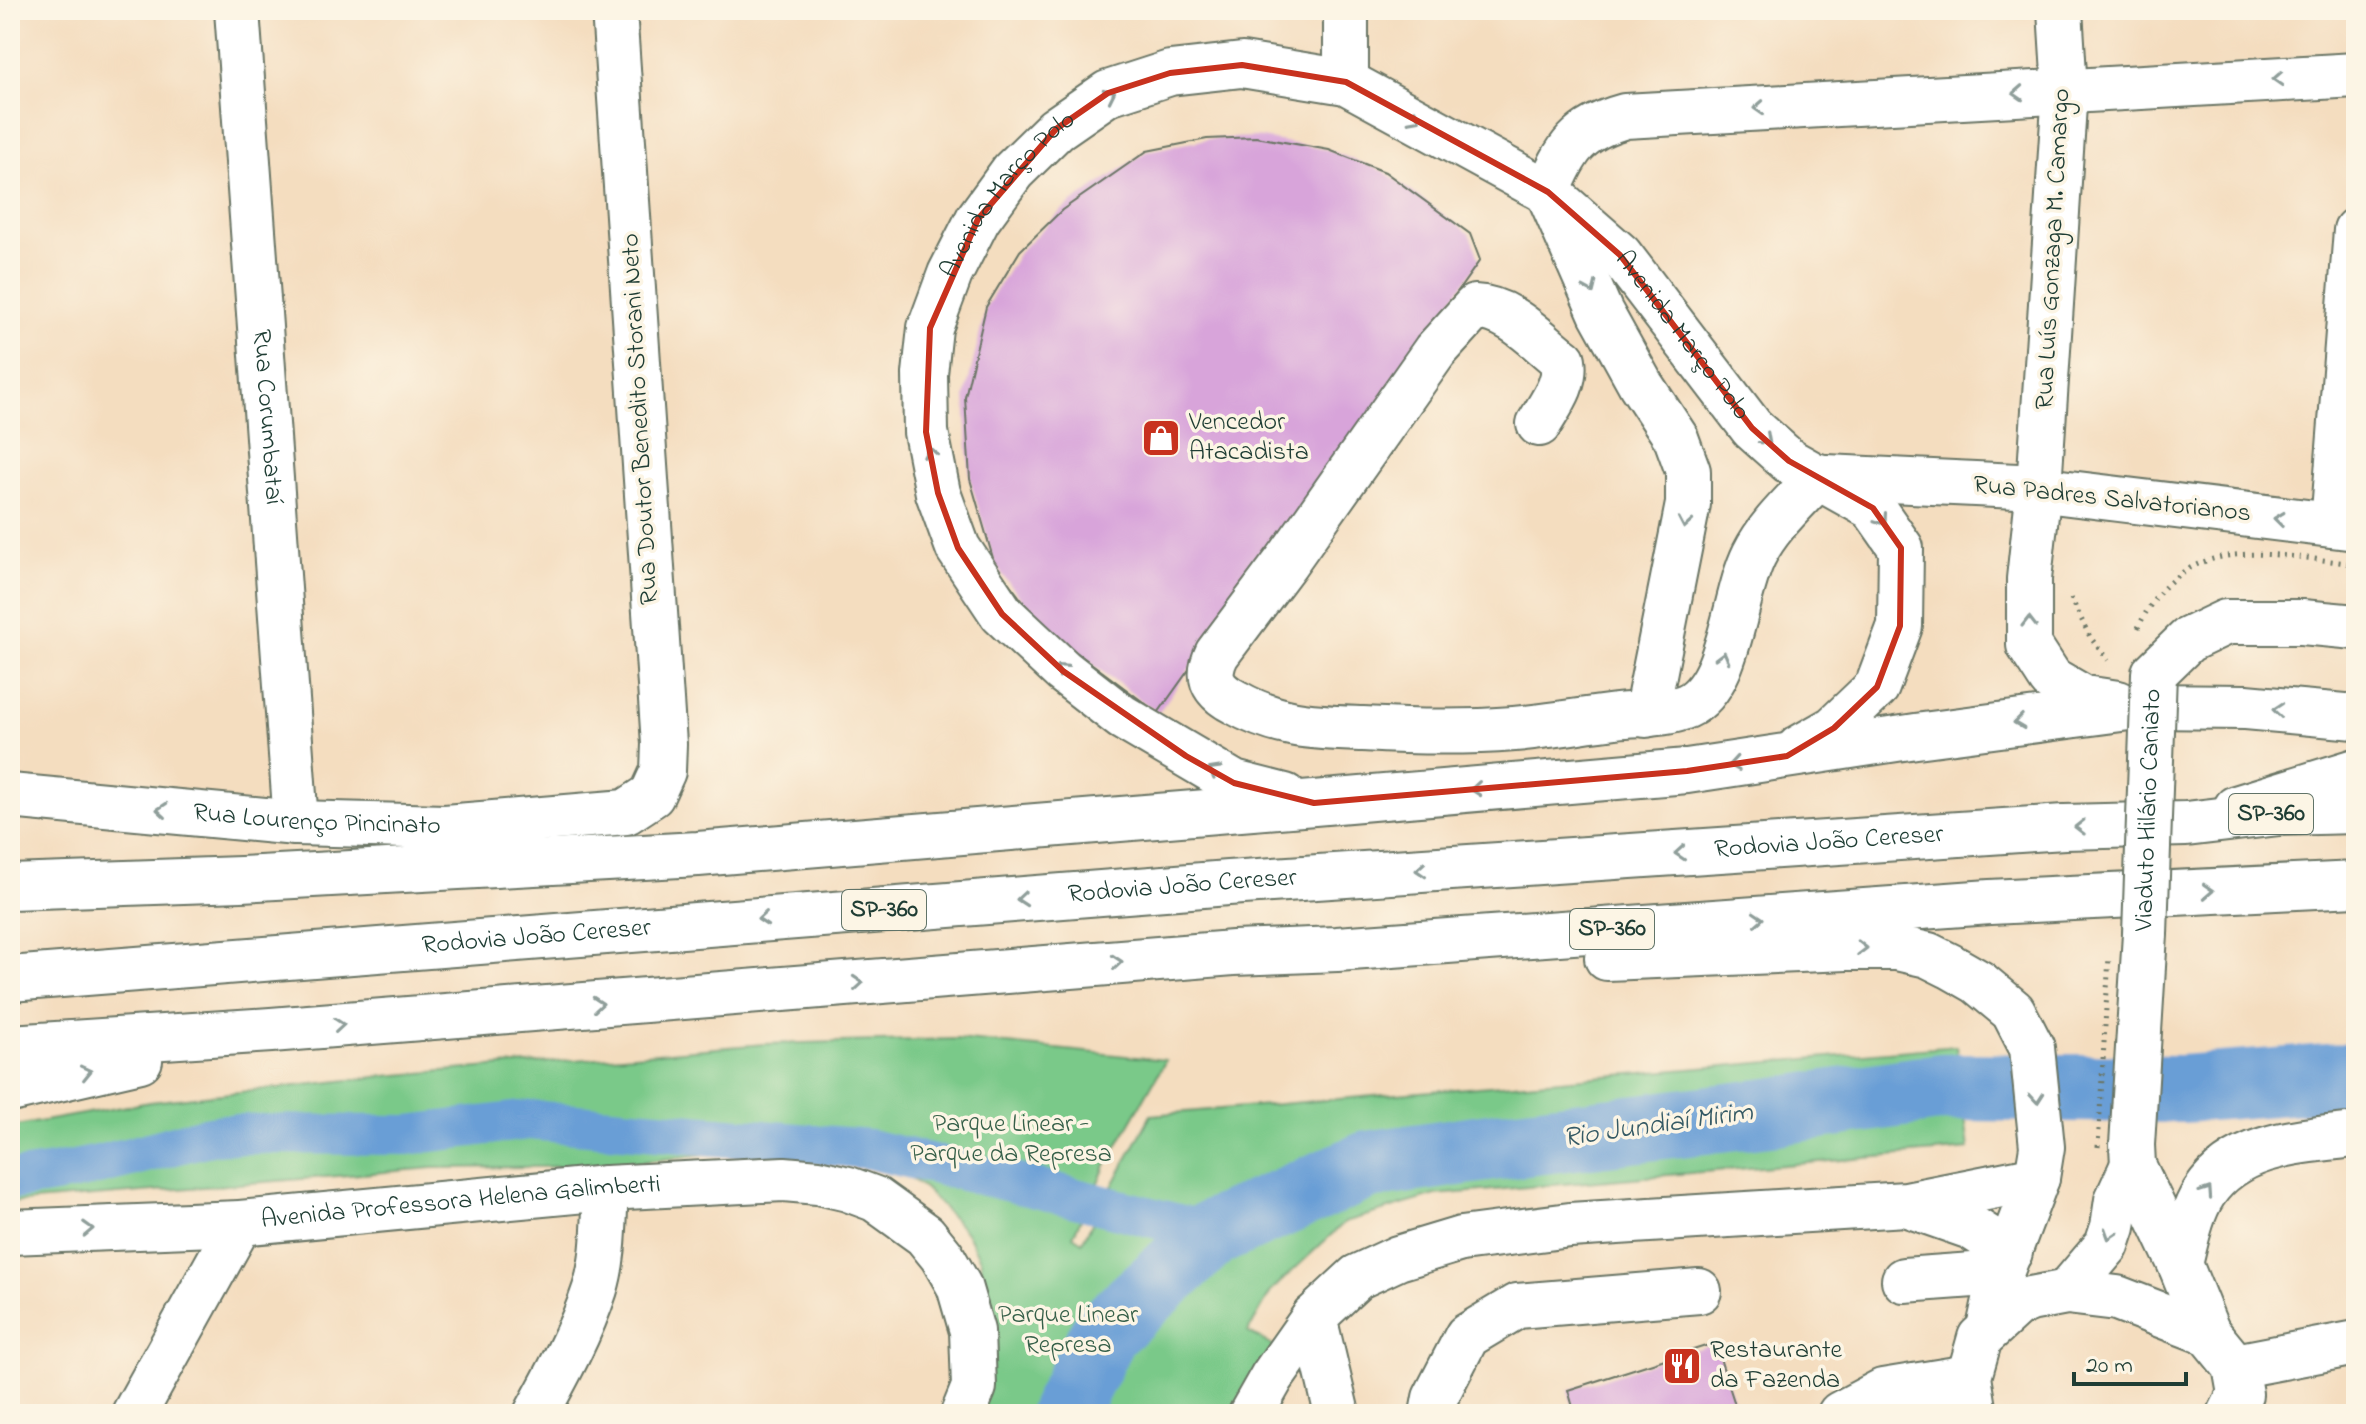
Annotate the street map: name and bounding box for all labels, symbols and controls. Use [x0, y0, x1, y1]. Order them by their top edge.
one-way arrow [2271, 70, 2284, 87]
one-way arrow [2011, 84, 2024, 101]
street label: Rua Luís Gonzaga M. Camargo [2027, 87, 2081, 411]
one-way arrow [1101, 88, 1116, 104]
one-way arrow [1752, 100, 1765, 117]
street label: Avenida Março Polo [932, 102, 1084, 285]
one-way arrow [1407, 108, 1422, 123]
street label: Rua Doutor Benedito Storani Neto [612, 232, 670, 606]
street label: Avenida Março Polo [1605, 243, 1759, 429]
one-way arrow [1581, 280, 1597, 295]
street label: Rua Corumbataí [241, 328, 292, 506]
place label: Vencedor Atacadista [1188, 404, 1309, 472]
shop icon: Vencedor Atacadista [1140, 417, 1182, 459]
one-way arrow [1757, 431, 1771, 446]
one-way arrow [922, 446, 939, 459]
street label: Rua Padres Salvatorianos [1971, 467, 2253, 533]
one-way arrow [2272, 510, 2285, 527]
one-way arrow [1872, 512, 1887, 526]
one-way arrow [1677, 516, 1694, 530]
one-way arrow [2020, 615, 2038, 628]
one-way arrow [1714, 650, 1730, 664]
one-way arrow [1055, 664, 1070, 679]
street label: Viaduto Hilário Caniato [2126, 688, 2172, 933]
one-way arrow [2271, 702, 2284, 719]
one-way arrow [2013, 714, 2026, 731]
one-way arrow [1728, 755, 1741, 772]
one-way arrow [1208, 765, 1223, 781]
one-way arrow [1469, 780, 1482, 797]
street label: Rua Lourenço Pincinato [191, 794, 441, 846]
road number: SP-360 [2229, 794, 2313, 834]
one-way arrow [155, 802, 168, 819]
street label: Rodovia João Cereser [1713, 816, 1946, 869]
one-way arrow [2073, 818, 2086, 836]
one-way arrow [1673, 844, 1686, 861]
street label: Rodovia João Cereser [1067, 859, 1299, 915]
one-way arrow [1414, 861, 1427, 878]
one-way arrow [2202, 883, 2215, 900]
road number: SP-360 [842, 890, 926, 930]
one-way arrow [1015, 890, 1028, 907]
street label: Rodovia João Cereser [421, 909, 653, 965]
road number: SP-360 [1570, 909, 1654, 949]
one-way arrow [756, 910, 769, 927]
one-way arrow [1752, 911, 1765, 928]
one-way arrow [1856, 939, 1869, 957]
one-way arrow [1111, 954, 1124, 971]
one-way arrow [852, 975, 865, 992]
one-way arrow [592, 996, 605, 1013]
one-way arrow [333, 1017, 346, 1034]
one-way arrow [79, 1064, 92, 1081]
water label: Rio Jundiaí Mirim [1561, 1092, 1756, 1160]
one-way arrow [2028, 1092, 2045, 1105]
park label: Parque Linear - Parque da Represa [910, 1106, 1112, 1174]
street label: Avenida Professora Helena Galimberti [259, 1166, 662, 1240]
one-way arrow [2197, 1186, 2212, 1200]
one-way arrow [82, 1220, 95, 1237]
one-way arrow [2103, 1226, 2119, 1240]
park label: Parque Linear Represa [998, 1297, 1139, 1365]
place label: Restaurante da Fazenda [1710, 1332, 1842, 1400]
scale bar [2074, 1336, 2186, 1386]
restaurant icon: Restaurante da Fazenda [1661, 1345, 1703, 1387]
text: 20 m [2086, 1349, 2133, 1384]

